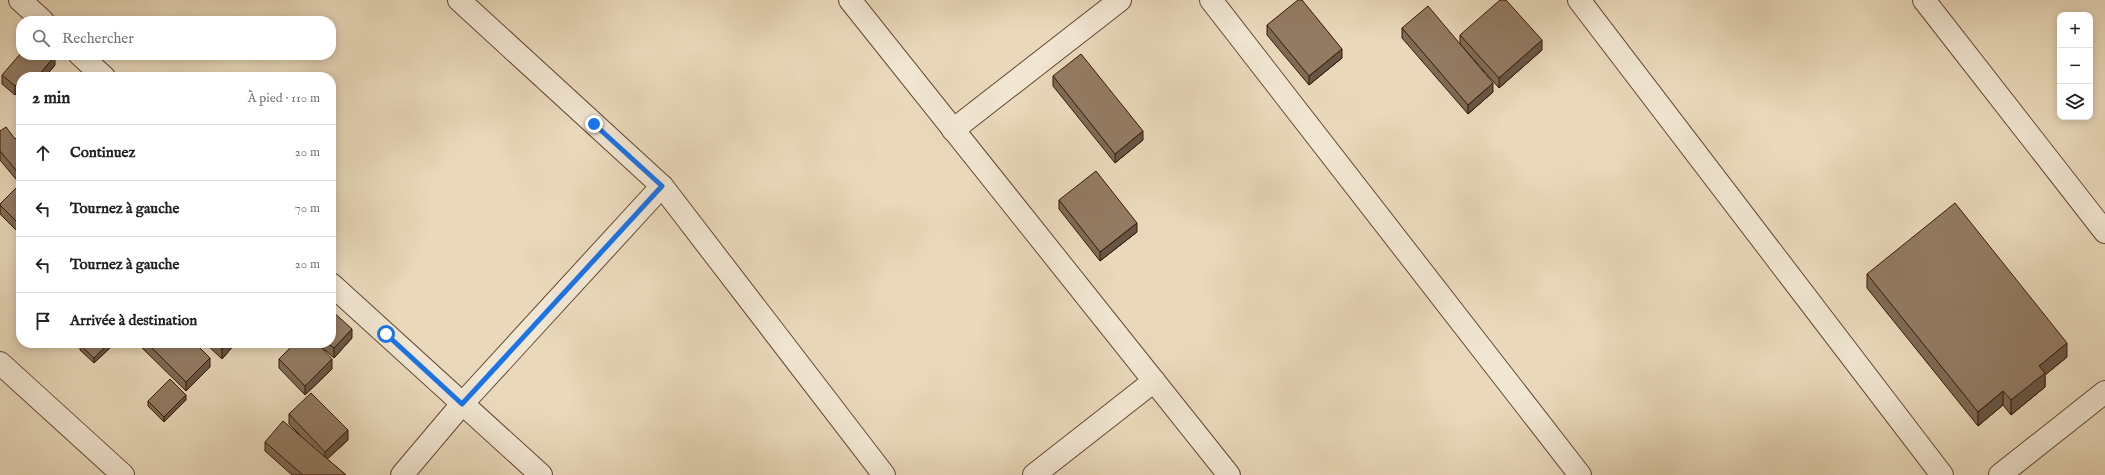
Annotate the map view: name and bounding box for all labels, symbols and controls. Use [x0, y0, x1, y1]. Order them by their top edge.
map controls [2057, 12, 2093, 120]
button: + [2057, 12, 2093, 48]
search box [16, 16, 336, 60]
icon: search [30, 27, 52, 49]
text: Rechercher [62, 29, 134, 48]
button: − [2057, 48, 2093, 84]
button: layers [2057, 84, 2093, 120]
text: 2 min [32, 88, 70, 109]
text: À pied · 110 m [248, 90, 320, 107]
route end [585, 115, 603, 133]
icon: ahead [32, 142, 54, 164]
text: Continuez [70, 143, 135, 162]
text: 20 m [295, 144, 320, 161]
icon: left [32, 198, 54, 220]
text: Tournez à gauche [70, 199, 179, 218]
text: 70 m [295, 200, 320, 217]
icon: left [32, 254, 54, 276]
text: Tournez à gauche [70, 255, 179, 274]
text: 20 m [295, 256, 320, 273]
icon: arrive [32, 310, 54, 332]
text: Arrivée à destination [70, 311, 197, 330]
route start [377, 325, 395, 343]

